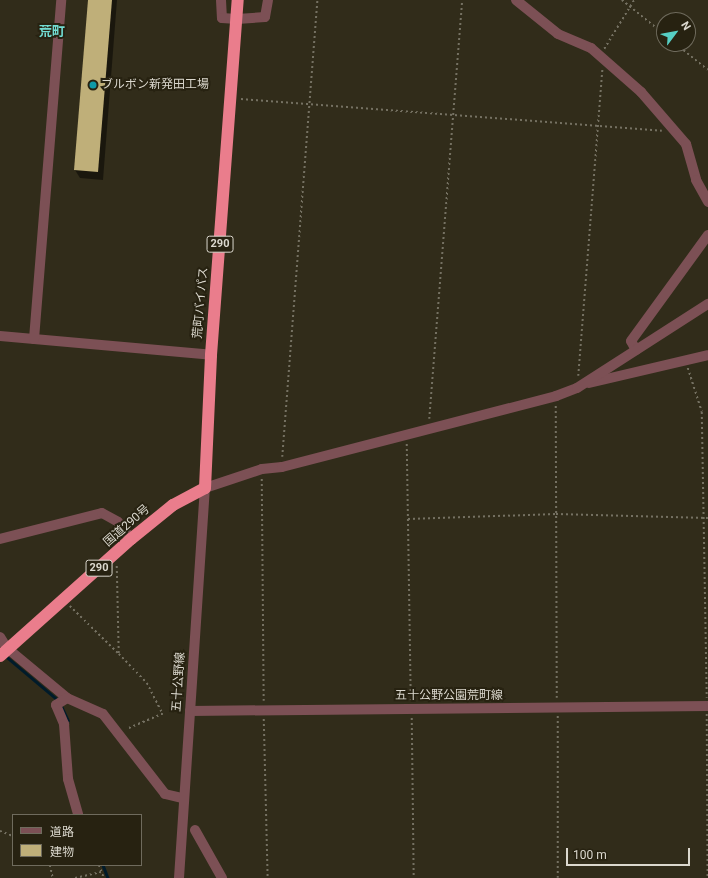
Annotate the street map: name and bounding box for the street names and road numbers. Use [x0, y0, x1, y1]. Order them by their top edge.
road number: 290 [206, 235, 234, 253]
street label: 荒町バイパス [191, 267, 211, 339]
street label: 国道290号 [101, 502, 153, 550]
road number: 290 [85, 559, 113, 577]
street label: 五十公野線 [170, 652, 188, 712]
street label: 五十公野公園荒町線 [395, 689, 503, 703]

